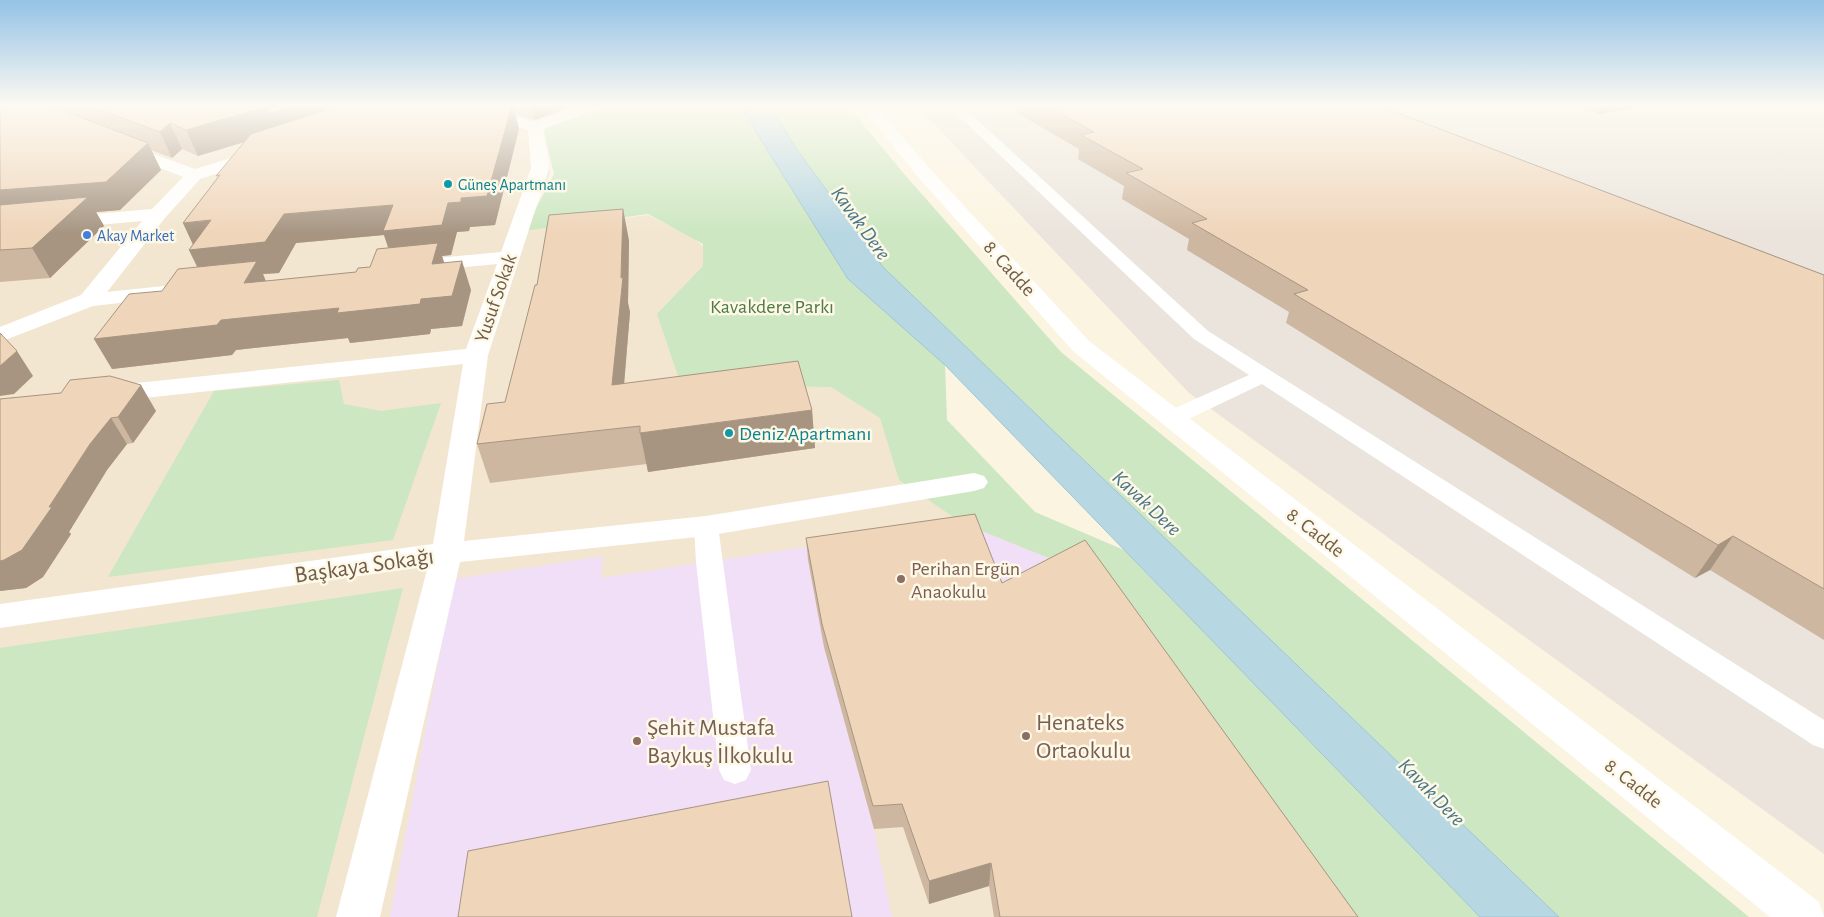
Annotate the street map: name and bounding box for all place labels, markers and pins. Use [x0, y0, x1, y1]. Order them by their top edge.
place label: Güneş Apartmanı [458, 177, 566, 193]
marker: Güneş Apartmanı [442, 178, 454, 190]
place label: Akay Market [97, 228, 174, 245]
marker: Akay Market [81, 229, 93, 241]
place label: Deniz Apartmanı [739, 424, 871, 444]
marker: Deniz Apartmanı [723, 427, 735, 439]
place label: Perihan Ergün Anaokulu [911, 559, 1020, 602]
marker: Perihan Ergün Anaokulu [895, 573, 907, 585]
place label: Henateks Ortaokulu [1036, 711, 1131, 763]
place label: Şehit Mustafa Baykuş İlkokulu [647, 716, 793, 768]
marker: Henateks Ortaokulu [1020, 730, 1032, 742]
marker: Şehit Mustafa Baykuş İlkokulu [631, 735, 643, 747]

